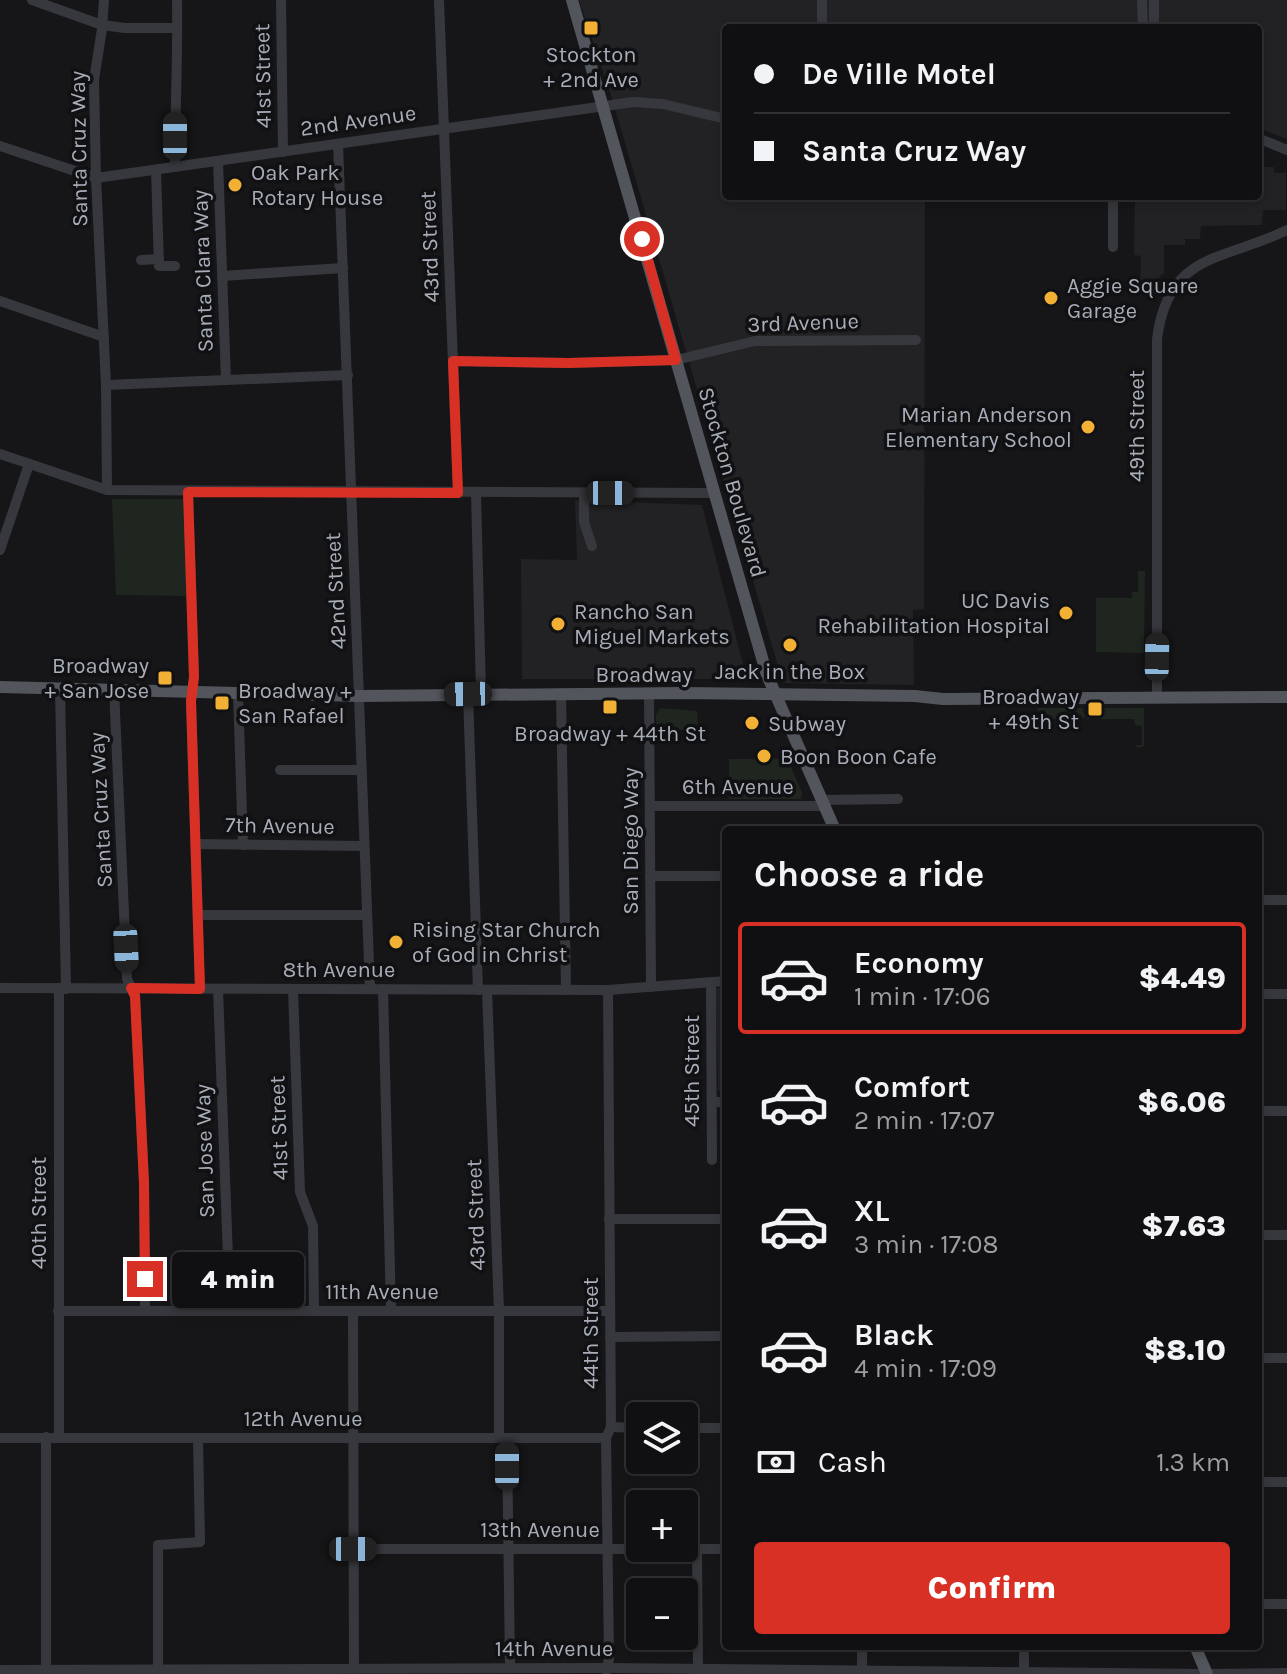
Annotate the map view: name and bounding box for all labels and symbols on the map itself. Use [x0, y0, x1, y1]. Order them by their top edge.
marker: Stockton + 2nd Ave [582, 19, 600, 37]
street label: 41st Street [249, 23, 277, 129]
place label: Stockton + 2nd Ave [543, 42, 639, 93]
street label: Santa Cruz Way [65, 71, 93, 227]
street label: 2nd Avenue [299, 100, 418, 142]
car [163, 112, 187, 160]
place label: Oak Park Rotary House [251, 160, 383, 211]
marker: Oak Park Rotary House [226, 176, 244, 194]
street label: Santa Clara Way [187, 189, 219, 353]
street label: 43rd Street [415, 191, 445, 303]
route start [624, 221, 660, 257]
place label: Aggie Square Garage [1067, 273, 1198, 324]
marker: Aggie Square Garage [1042, 289, 1060, 307]
street label: 3rd Avenue [747, 308, 859, 338]
street label: 49th Street [1124, 370, 1150, 482]
street label: Stockton Boulevard [692, 384, 772, 580]
place label: Marian Anderson Elementary School [885, 402, 1072, 453]
marker: Marian Anderson Elementary School [1079, 418, 1097, 436]
car [586, 481, 634, 505]
street label: 42nd Street [320, 532, 352, 650]
place label: UC Davis Rehabilitation Hospital [818, 588, 1050, 639]
place label: Rancho San Miguel Markets [574, 599, 730, 650]
marker: UC Davis Rehabilitation Hospital [1057, 604, 1075, 622]
marker: Rancho San Miguel Markets [549, 615, 567, 633]
car [1145, 633, 1169, 681]
marker: Jack in the Box [781, 636, 799, 654]
place label: Broadway + San Jose [45, 653, 149, 704]
place label: Jack in the Box [715, 659, 865, 685]
street label: Broadway [595, 662, 693, 688]
marker: Broadway + San Jose [156, 669, 174, 687]
place label: Broadway + San Rafael [238, 678, 352, 729]
car [444, 682, 492, 706]
place label: Broadway + 49th St [982, 684, 1079, 735]
marker: Broadway + San Rafael [213, 694, 231, 712]
marker: Broadway + 44th St [601, 698, 619, 716]
marker: Broadway + 49th St [1086, 700, 1104, 718]
place label: Subway [768, 711, 846, 737]
marker: Subway [743, 714, 761, 732]
place label: Broadway + 44th St [514, 721, 706, 747]
street label: Santa Cruz Way [84, 731, 118, 889]
place label: Boon Boon Cafe [780, 744, 937, 770]
marker: Boon Boon Cafe [755, 747, 773, 765]
street label: San Diego Way [618, 767, 644, 915]
street label: 6th Avenue [682, 774, 794, 800]
street label: 7th Avenue [225, 812, 335, 840]
place label: Rising Star Church of God in Christ [412, 917, 601, 968]
car [113, 923, 139, 973]
marker: Rising Star Church of God in Christ [387, 933, 405, 951]
street label: 8th Avenue [283, 957, 395, 983]
street label: 45th Street [679, 1015, 705, 1127]
street label: 41st Street [264, 1075, 294, 1181]
street label: San Jose Way [190, 1083, 220, 1218]
street label: 40th Street [26, 1157, 52, 1269]
street label: 43rd Street [461, 1159, 491, 1271]
callout: 4 min [173, 1251, 305, 1307]
route end [127, 1261, 163, 1297]
street label: 44th Street [578, 1277, 604, 1389]
street label: 11th Avenue [325, 1279, 439, 1305]
street label: 12th Avenue [243, 1406, 363, 1432]
car [495, 1442, 519, 1490]
street label: 13th Avenue [480, 1517, 600, 1543]
car [329, 1537, 377, 1561]
street label: 14th Avenue [495, 1636, 613, 1662]

